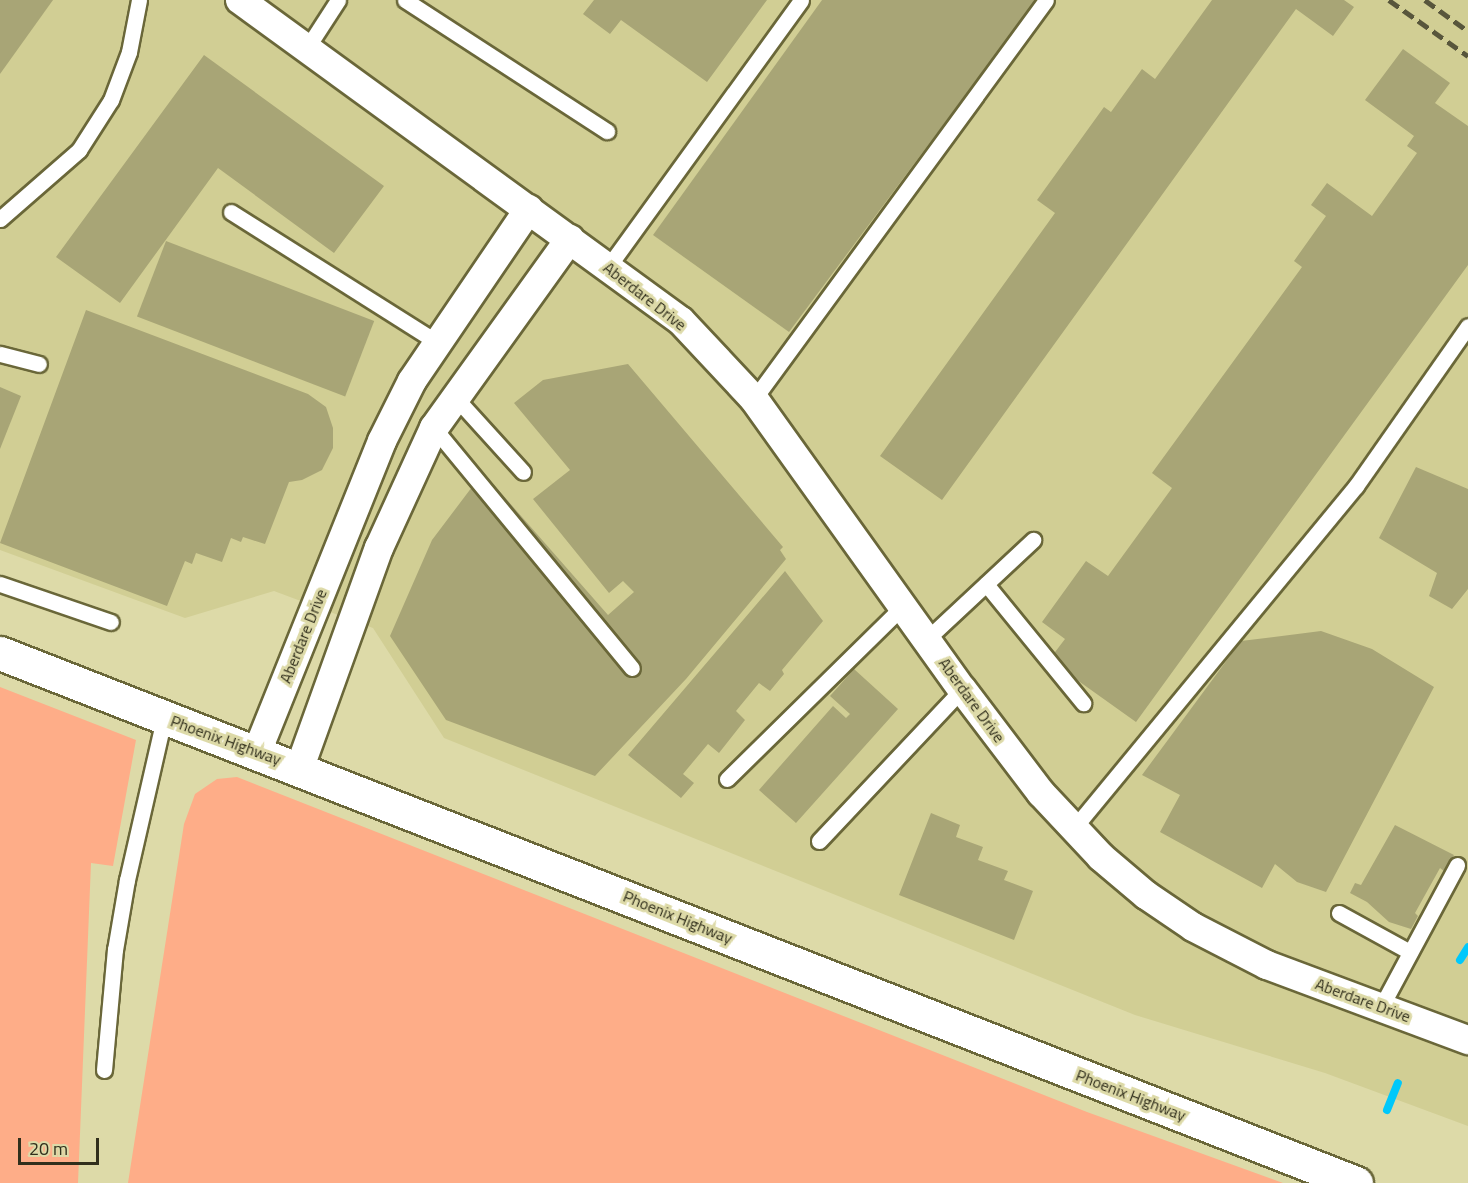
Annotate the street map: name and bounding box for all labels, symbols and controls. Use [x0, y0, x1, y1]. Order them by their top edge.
street label: Aberdare Drive [600, 258, 690, 334]
street label: Aberdare Drive [275, 586, 331, 686]
street label: Aberdare Drive [935, 654, 1009, 746]
street label: Phoenix Highway [168, 711, 284, 769]
street label: Phoenix Highway [621, 886, 735, 948]
street label: Aberdare Drive [1313, 974, 1413, 1026]
street label: Phoenix Highway [1073, 1065, 1189, 1125]
scale bar [21, 1126, 102, 1164]
text: 20 m [29, 1135, 68, 1162]

